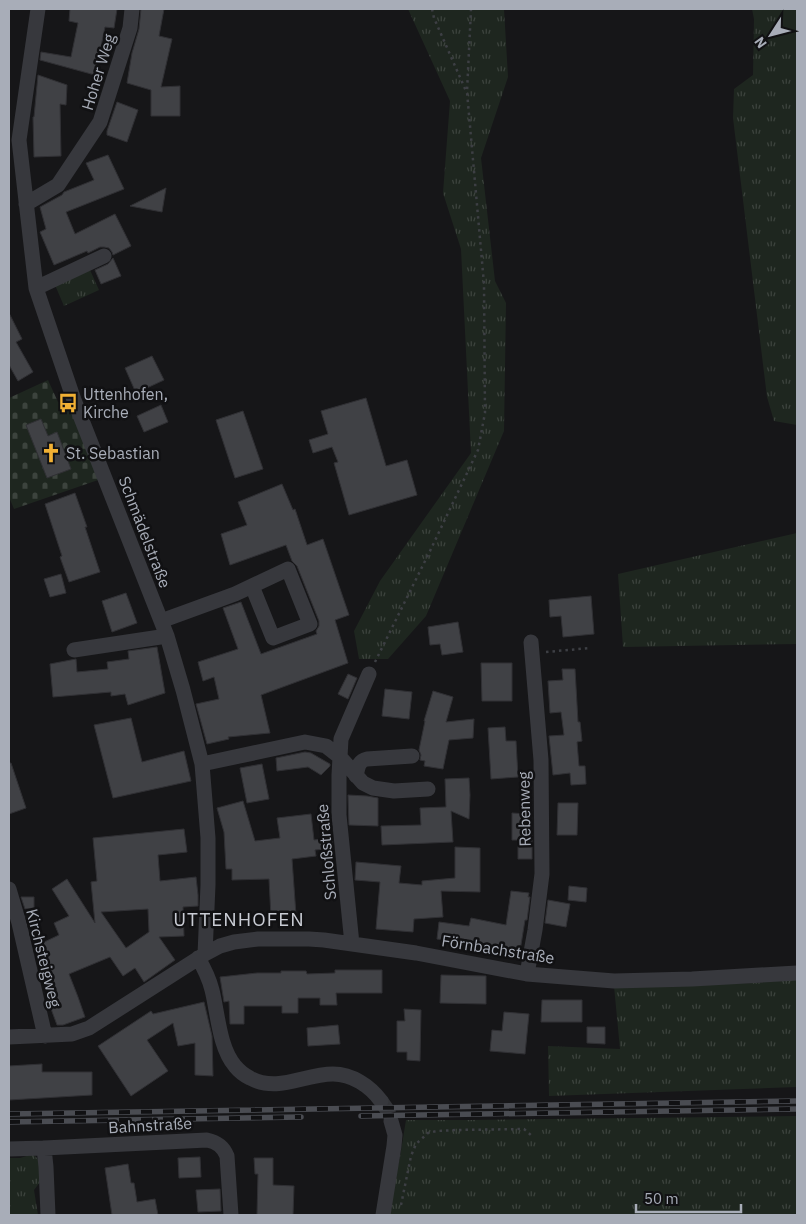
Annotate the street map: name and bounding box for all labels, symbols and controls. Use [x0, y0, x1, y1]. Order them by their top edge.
north arrow [746, 10, 796, 60]
street label: Hoher Weg [77, 31, 119, 113]
text: N [750, 33, 771, 52]
place label: Uttenhofen, Kirche [83, 384, 168, 422]
bus stop icon: Uttenhofen, Kirche [57, 392, 79, 414]
church icon: St. Sebastian [40, 442, 62, 464]
place label: St. Sebastian [66, 443, 160, 463]
street label: Schmädelstraße [115, 473, 176, 591]
street label: Rebenweg [513, 771, 535, 847]
street label: Schloßstraße [312, 803, 340, 901]
street label: Kirchsteigweg [22, 907, 66, 1010]
district label: UTTENHOFEN [173, 907, 305, 931]
street label: Förnbachstraße [440, 930, 556, 968]
street label: Bahnstraße [108, 1113, 193, 1137]
scale bar [636, 1182, 741, 1214]
text: 50 m [644, 1189, 679, 1208]

